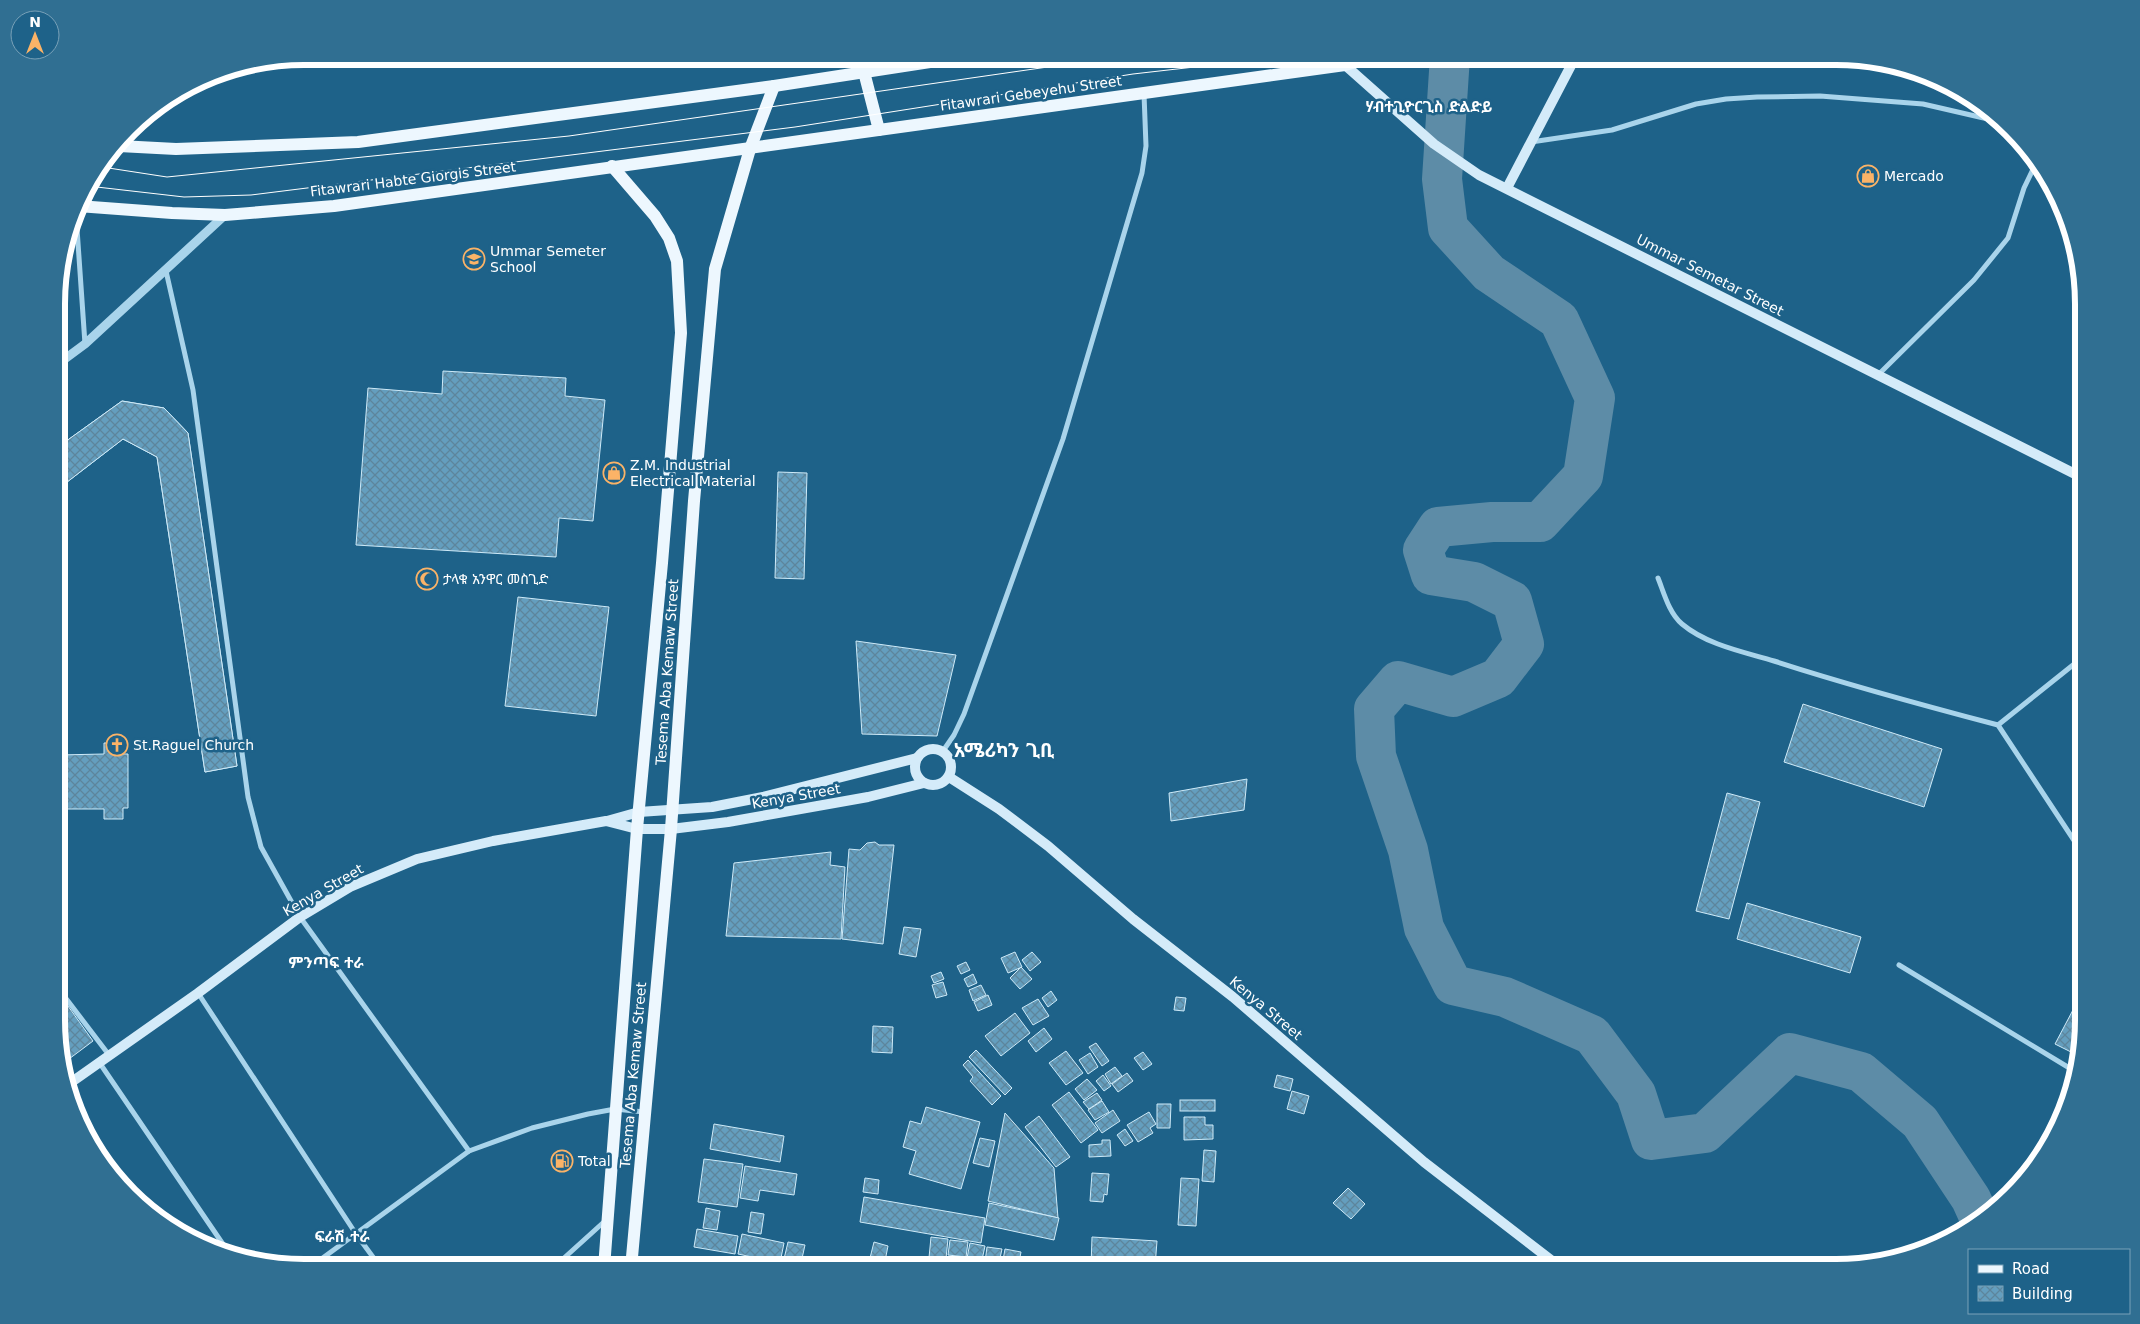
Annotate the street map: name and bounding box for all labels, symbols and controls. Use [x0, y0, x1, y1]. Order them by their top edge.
north arrow [10, 10, 60, 60]
text: N [29, 14, 41, 30]
street label: Fitawrari Gebeyehu Street [939, 72, 1123, 114]
district label: ሃብተጊዮርጊስ ድልድይ [1365, 98, 1493, 116]
street label: Fitawrari Habte Giorgis Street [309, 158, 517, 200]
shop icon: Mercado [1856, 164, 1880, 188]
place label: Mercado [1884, 168, 1944, 184]
street label: Ummar Semetar Street [1634, 231, 1787, 319]
place label: Ummar Semeter School [490, 243, 606, 275]
school or university icon: Ummar Semeter School [462, 247, 486, 271]
place label: Z.M. Industrial Electrical Material [630, 457, 756, 489]
shop icon: Z.M. Industrial Electrical Material [602, 461, 626, 485]
mosque icon: ታላቁ አንዋር መስጊድ [415, 567, 439, 591]
place label: ታላቁ አንዋር መስጊድ [443, 571, 549, 587]
street label: Tesema Aba Kemaw Street [652, 578, 682, 767]
church icon: St.Raguel Church [105, 733, 129, 757]
place label: St.Raguel Church [133, 737, 254, 753]
district label: አሜሪካን ጊቢ [954, 739, 1055, 761]
street label: Kenya Street [750, 780, 842, 812]
street label: Kenya Street [280, 860, 366, 919]
district label: ምንጣፍ ተራ [288, 954, 364, 972]
street label: Kenya Street [1226, 973, 1306, 1043]
street label: Tesema Aba Kemaw Street [617, 981, 649, 1170]
fuel station icon: Total [550, 1149, 574, 1173]
place label: Total [577, 1153, 611, 1169]
district label: ፍራሽ ተራ [314, 1228, 370, 1246]
legend [1968, 1249, 2130, 1314]
text: Road [2012, 1260, 2050, 1278]
text: Building [2012, 1285, 2073, 1303]

